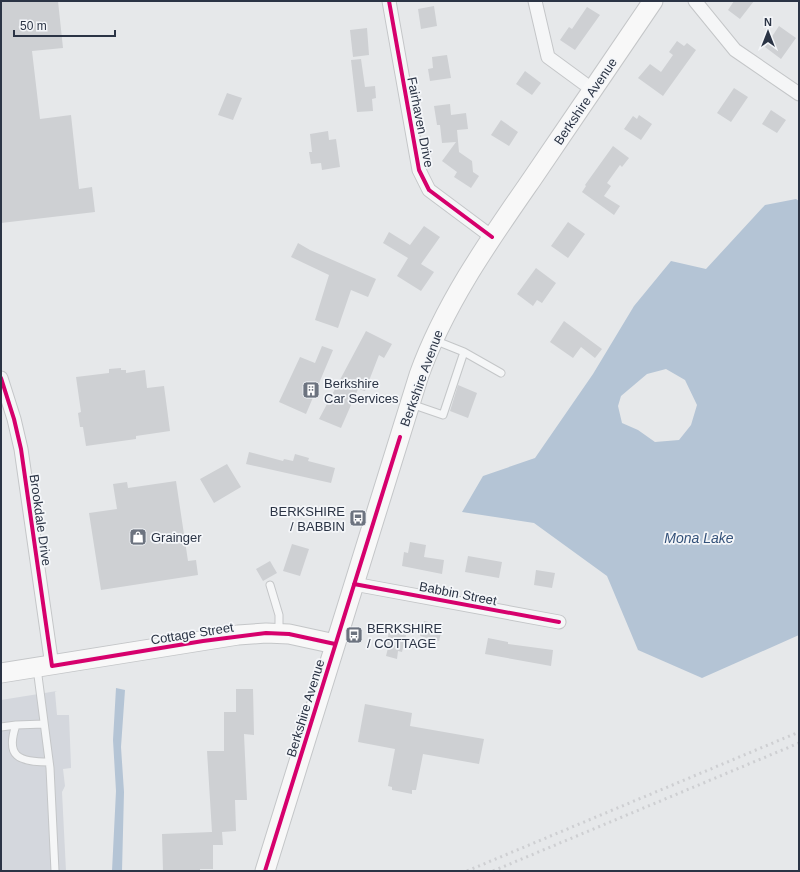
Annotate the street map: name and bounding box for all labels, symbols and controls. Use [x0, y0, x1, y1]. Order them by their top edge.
scale bar [14, 12, 115, 38]
north arrow [748, 12, 788, 52]
text: N [764, 16, 772, 28]
text: 50 m [20, 19, 47, 33]
street label: Berkshire Avenue [551, 55, 620, 148]
street label: Fairhaven Drive [404, 76, 437, 169]
street label: Berkshire Avenue [397, 328, 446, 429]
place label: Berkshire Car Services [324, 376, 399, 406]
building icon: Berkshire Car Services [301, 380, 321, 400]
street label: Brookdale Drive [27, 473, 54, 567]
place label: BERKSHIRE / BABBIN [270, 504, 345, 534]
bus stop icon: BERKSHIRE / BABBIN [348, 508, 368, 528]
shop icon: Grainger [128, 527, 148, 547]
place label: Grainger [151, 530, 202, 545]
water label: Mona Lake [664, 530, 734, 546]
street label: Babbin Street [418, 579, 498, 608]
street label: Cottage Street [150, 619, 235, 647]
place label: BERKSHIRE / COTTAGE [367, 621, 442, 651]
bus stop icon: BERKSHIRE / COTTAGE [344, 625, 364, 645]
street label: Berkshire Avenue [283, 657, 328, 759]

